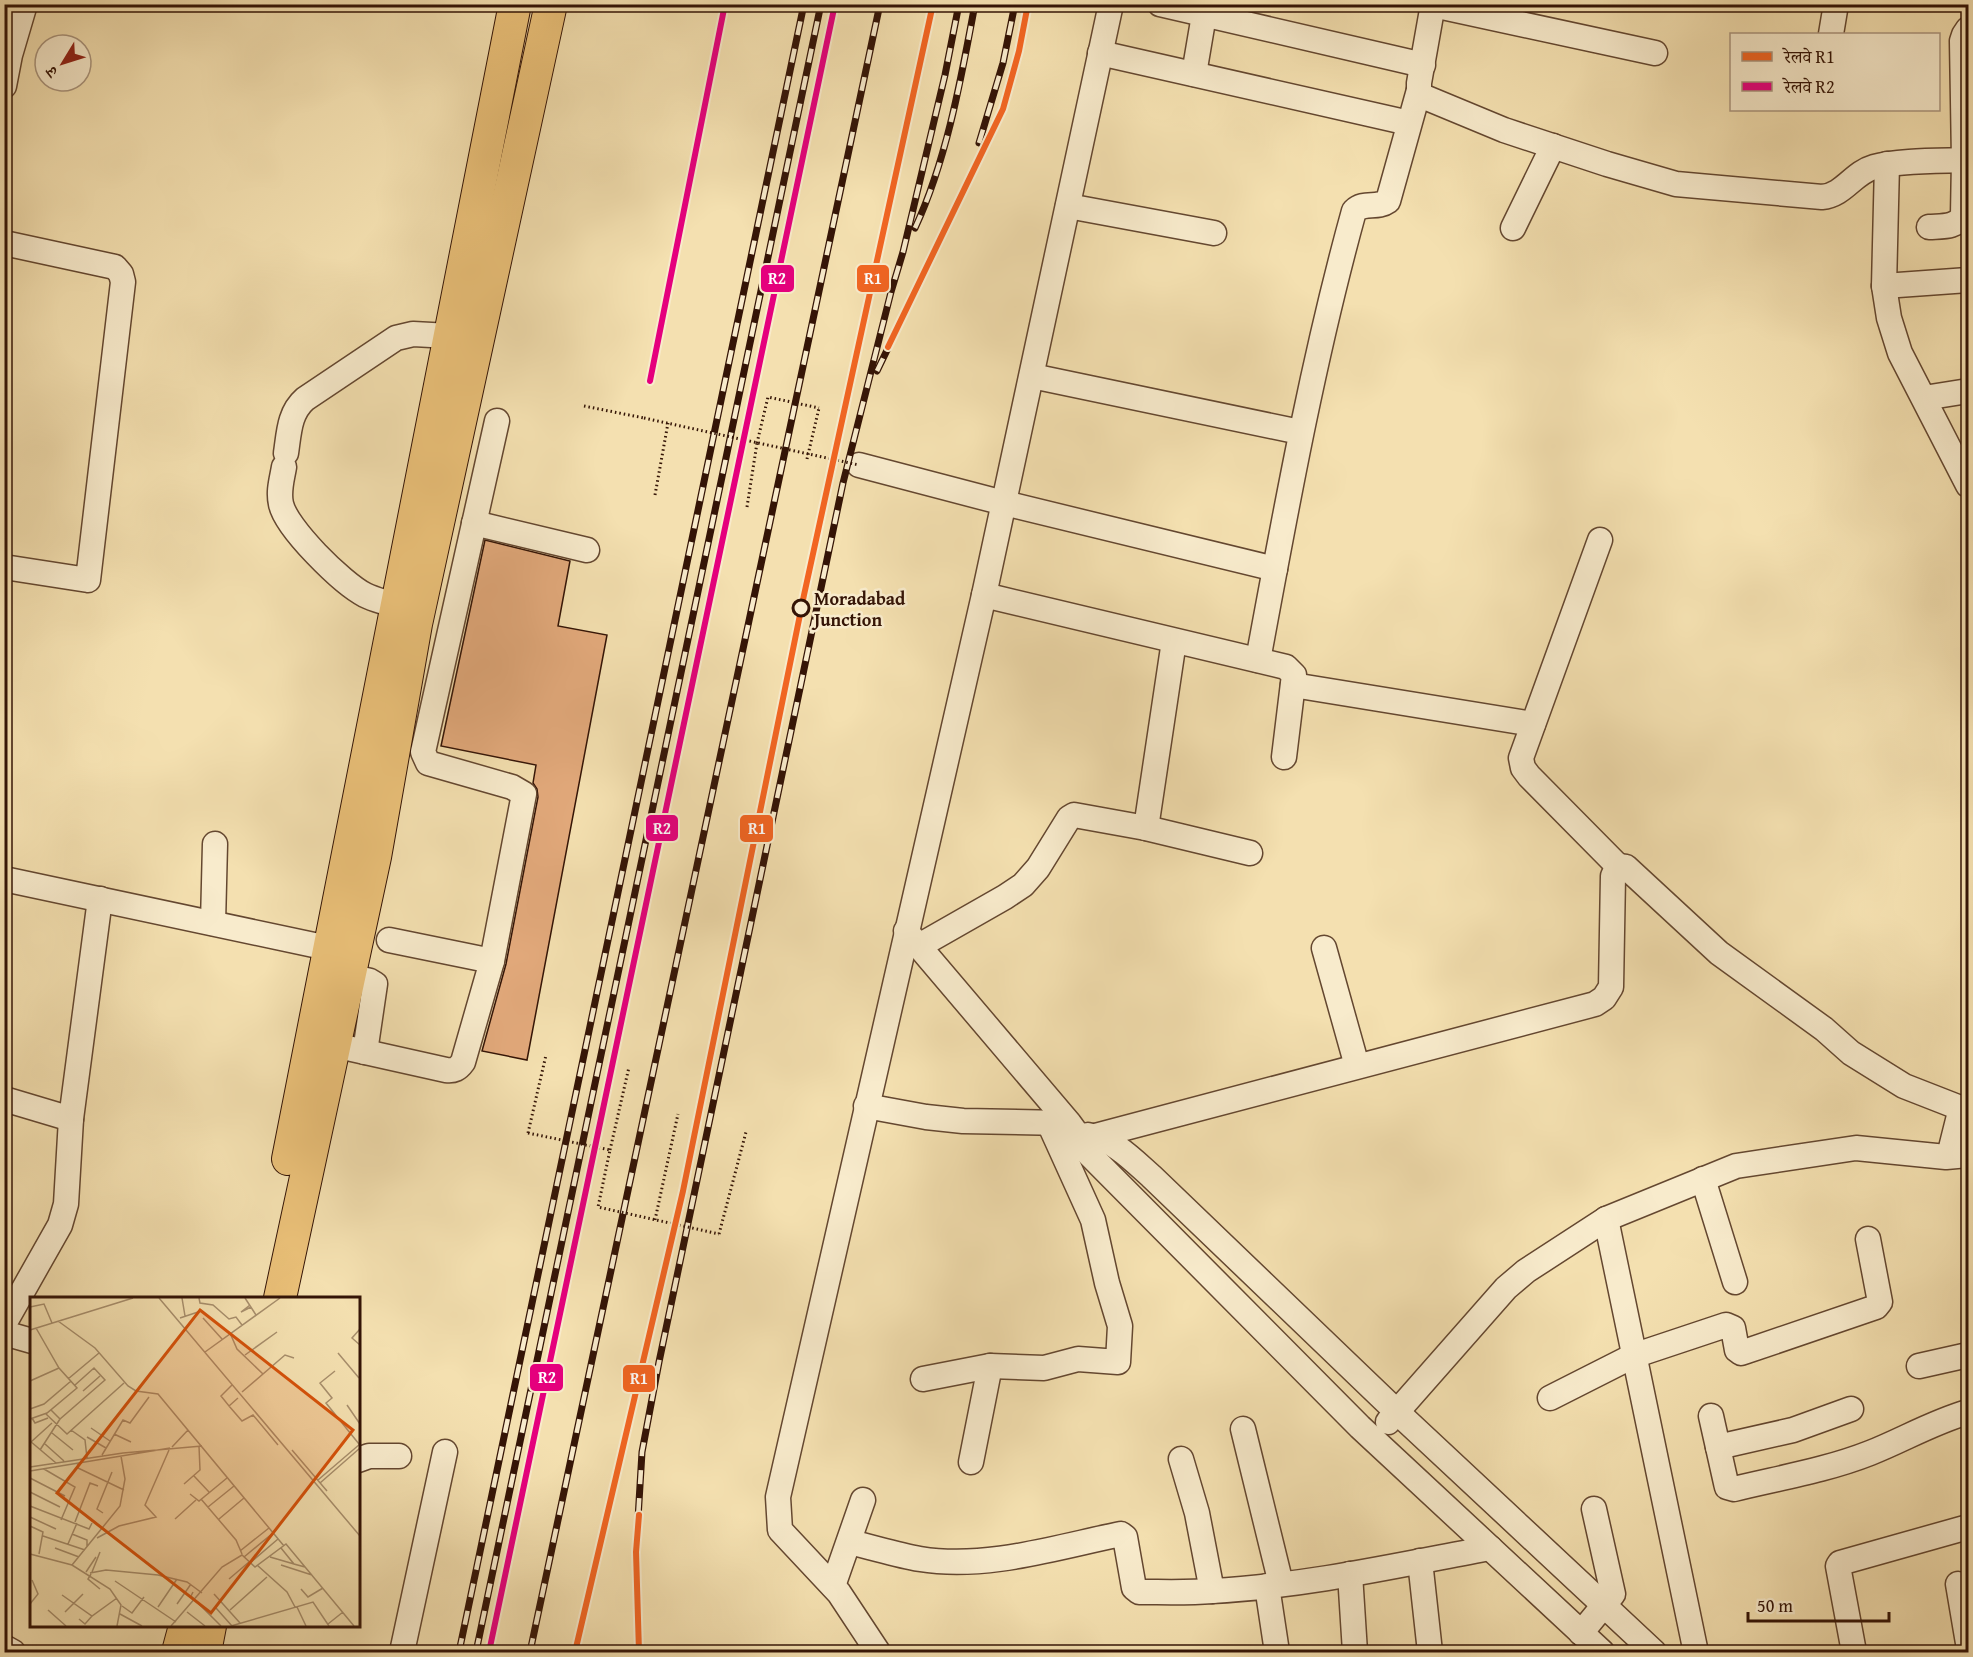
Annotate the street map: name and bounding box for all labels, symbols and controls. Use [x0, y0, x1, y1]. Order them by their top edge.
north arrow [33, 33, 93, 93]
legend [1730, 33, 1940, 111]
text: रेलवे R1 [1782, 43, 1835, 70]
text: उ [38, 60, 64, 84]
text: रेलवे R2 [1782, 73, 1835, 100]
line badge: R2 [760, 264, 795, 293]
line badge: R1 [856, 264, 890, 293]
text: R2 [768, 266, 786, 290]
text: R1 [864, 266, 882, 290]
place label: Moradabad Junction [811, 585, 906, 633]
marker: Moradabad Junction [792, 599, 810, 617]
line badge: R2 [645, 814, 679, 842]
line badge: R1 [739, 814, 774, 843]
text: R2 [653, 816, 671, 840]
text: R1 [748, 816, 766, 840]
inset map [30, 1297, 360, 1627]
line badge: R2 [529, 1363, 564, 1392]
line badge: R1 [622, 1364, 656, 1393]
text: R2 [538, 1365, 556, 1389]
text: R1 [630, 1366, 648, 1390]
scale bar [1748, 1585, 1889, 1623]
text: 50 m [1757, 1592, 1793, 1619]

